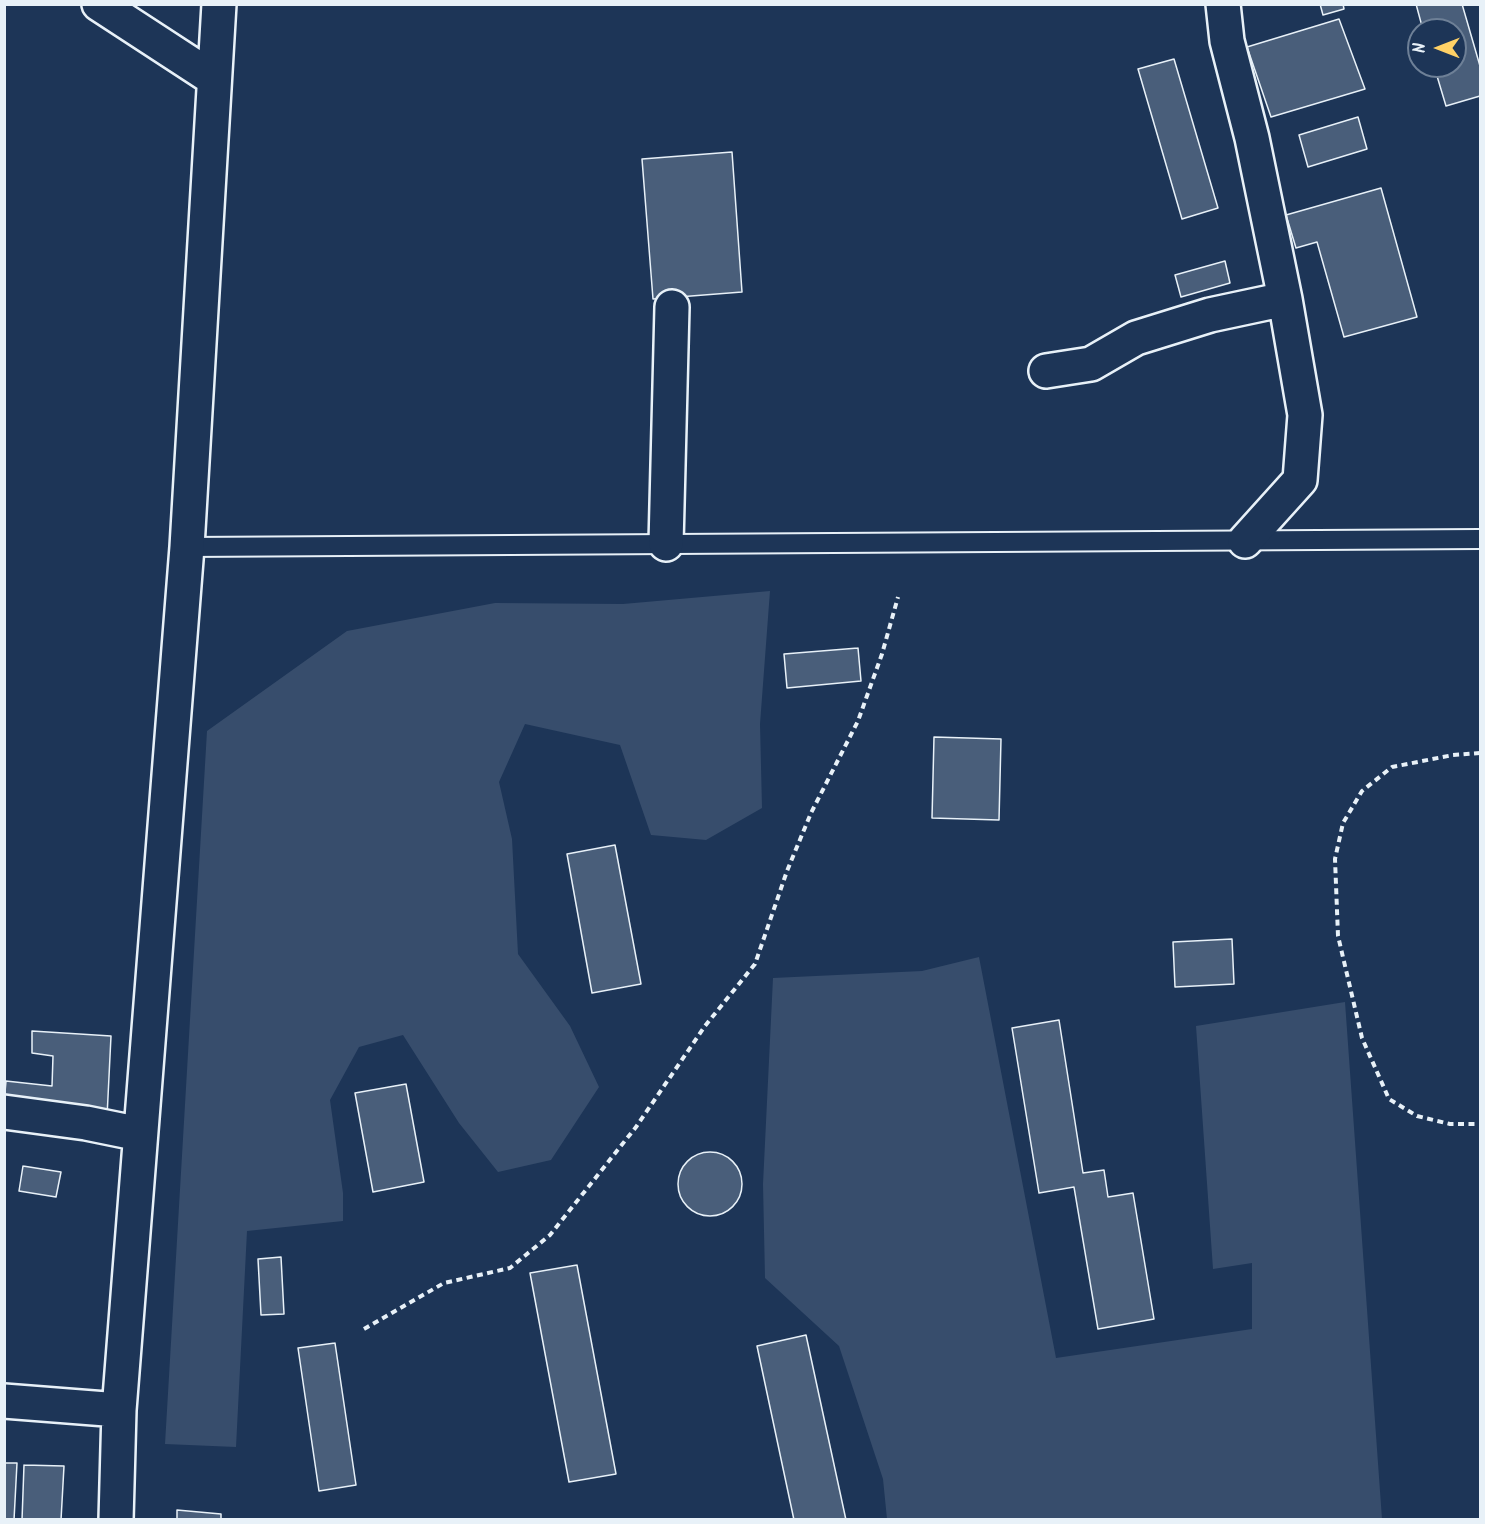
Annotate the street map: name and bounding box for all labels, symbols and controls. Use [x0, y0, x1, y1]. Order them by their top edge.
north arrow [1407, 18, 1467, 78]
text: N [1408, 43, 1433, 53]

